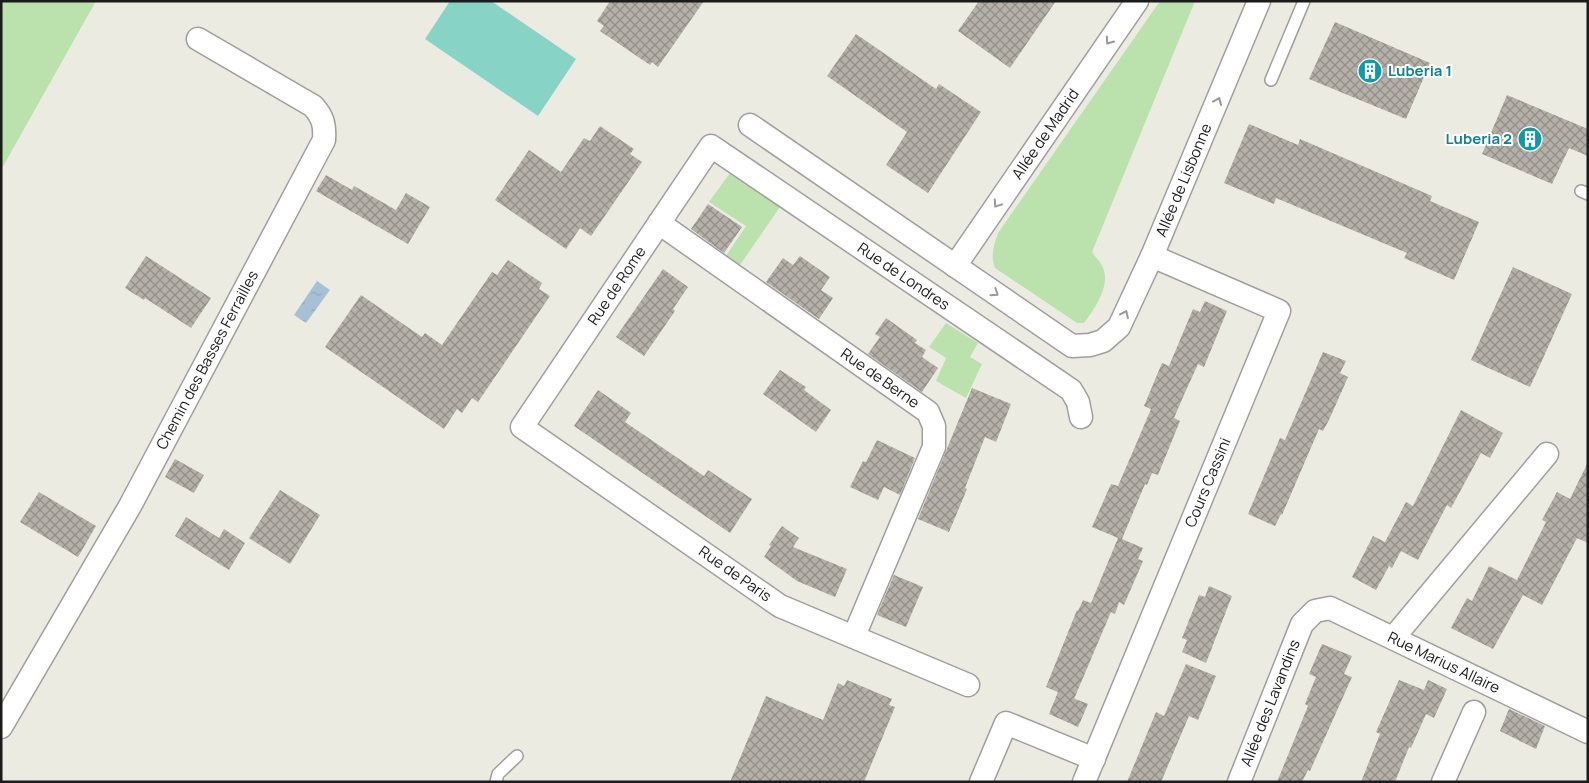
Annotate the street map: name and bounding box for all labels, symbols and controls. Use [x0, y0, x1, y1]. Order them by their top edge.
one-way arrow [1106, 35, 1115, 45]
building icon: Luberia 1 [1357, 58, 1383, 84]
place label: Luberia 1 [1388, 60, 1452, 81]
street label: Allée de Madrid [1007, 84, 1084, 183]
one-way arrow [1211, 97, 1222, 106]
street label: Allée de Lisbonne [1150, 120, 1217, 240]
building icon: Luberia 2 [1517, 126, 1543, 152]
place label: Luberia 2 [1446, 128, 1512, 149]
one-way arrow [994, 198, 1003, 208]
street label: Rue de Londres [853, 237, 954, 315]
street label: Rue de Rome [582, 242, 651, 329]
street label: Chemin des Basses Ferrailles [151, 266, 263, 453]
one-way arrow [990, 287, 999, 296]
one-way arrow [1118, 310, 1129, 319]
street label: Rue de Berne [837, 343, 924, 413]
street label: Cours Cassini [1180, 434, 1235, 530]
street label: Rue de Paris [695, 541, 776, 607]
street label: Rue Marius Allaire [1384, 626, 1504, 698]
street label: Allée des Lavandins [1235, 636, 1305, 769]

